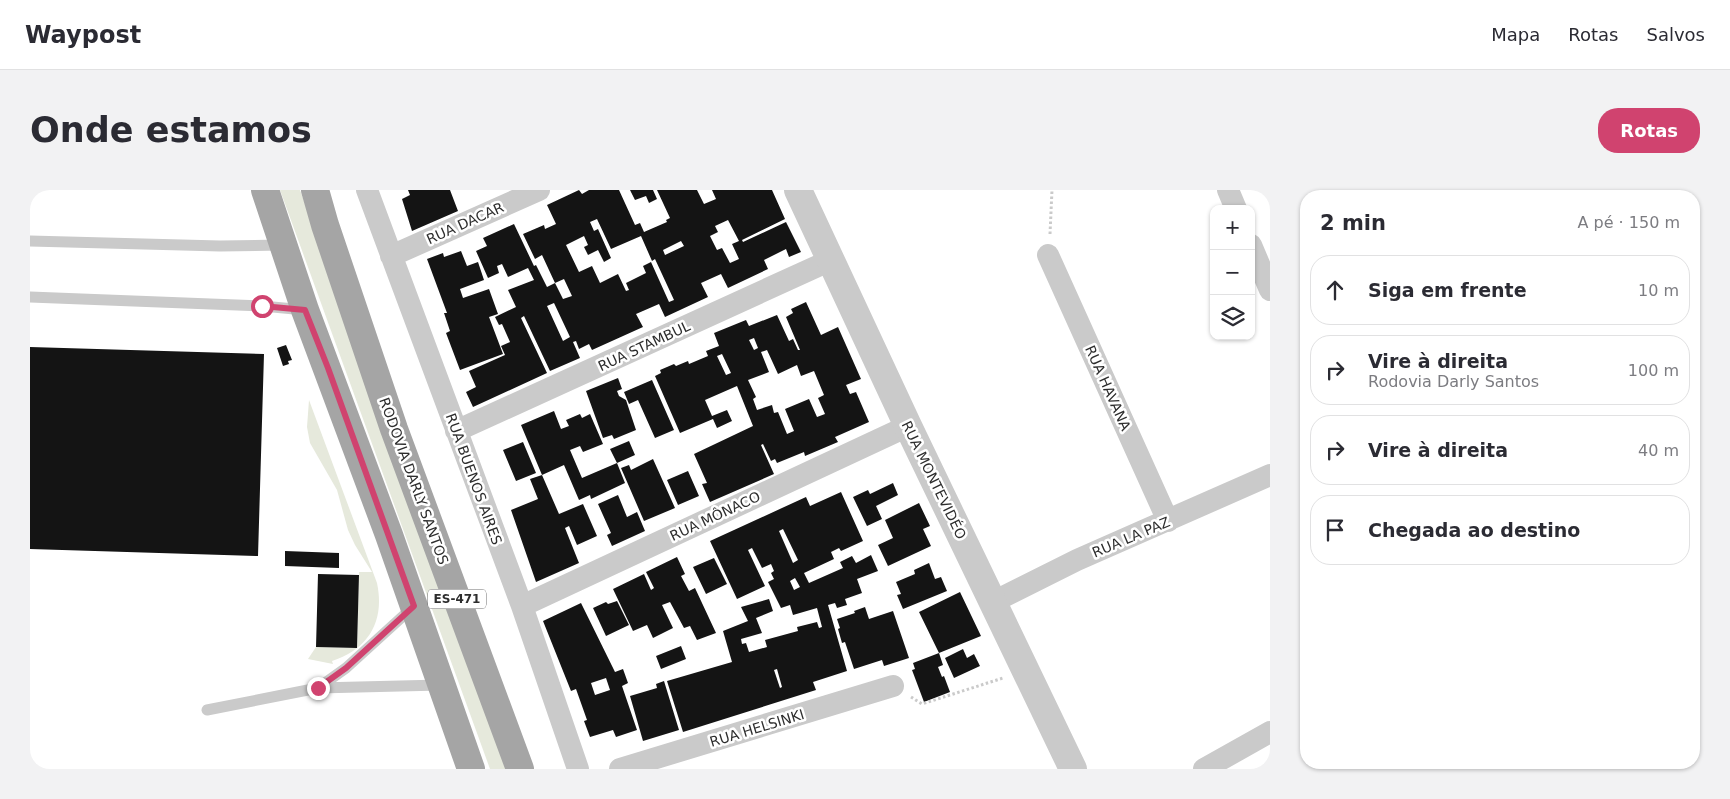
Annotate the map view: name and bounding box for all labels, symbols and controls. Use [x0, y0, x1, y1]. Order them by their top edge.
text: Waypost [25, 21, 141, 49]
text: Mapa [1491, 24, 1540, 45]
text: Rotas [1568, 24, 1619, 45]
text: Salvos [1647, 24, 1705, 45]
button: Rotas [1598, 108, 1700, 153]
text: Onde estamos [30, 110, 312, 150]
street label: RUA DACAR [424, 199, 506, 247]
map controls [1210, 205, 1255, 340]
button: + [1210, 205, 1255, 250]
text: 2 min [1320, 211, 1386, 235]
text: A pé · 150 m [1578, 213, 1680, 232]
button: − [1210, 250, 1255, 295]
icon: ahead [1321, 276, 1349, 304]
text: Siga em frente [1368, 279, 1527, 301]
text: 10 m [1638, 281, 1679, 300]
route start [251, 295, 274, 318]
button: layers [1210, 295, 1255, 340]
street label: RUA STAMBUL [595, 318, 693, 374]
street label: RUA HAVANA [1082, 343, 1134, 433]
text: Vire à direita [1368, 350, 1508, 372]
icon: right [1321, 356, 1349, 384]
text: 100 m [1628, 361, 1679, 380]
text: Rodovia Darly Santos [1368, 372, 1539, 391]
street label: RODOVIA DARLY SANTOS [376, 395, 452, 567]
street label: RUA BUENOS AIRES [443, 411, 505, 547]
street label: RUA MONTEVIDÉO [898, 418, 970, 542]
icon: right [1321, 436, 1349, 464]
text: Vire à direita [1368, 439, 1508, 461]
text: 40 m [1638, 441, 1679, 460]
street label: RUA MÔNACO [667, 487, 763, 544]
street label: RUA LA PAZ [1090, 513, 1172, 561]
icon: arrive [1321, 516, 1349, 544]
text: Chegada ao destino [1368, 519, 1580, 541]
road number: ES-471 [428, 589, 486, 608]
route end [307, 677, 330, 700]
street label: RUA HELSINKI [708, 706, 806, 750]

